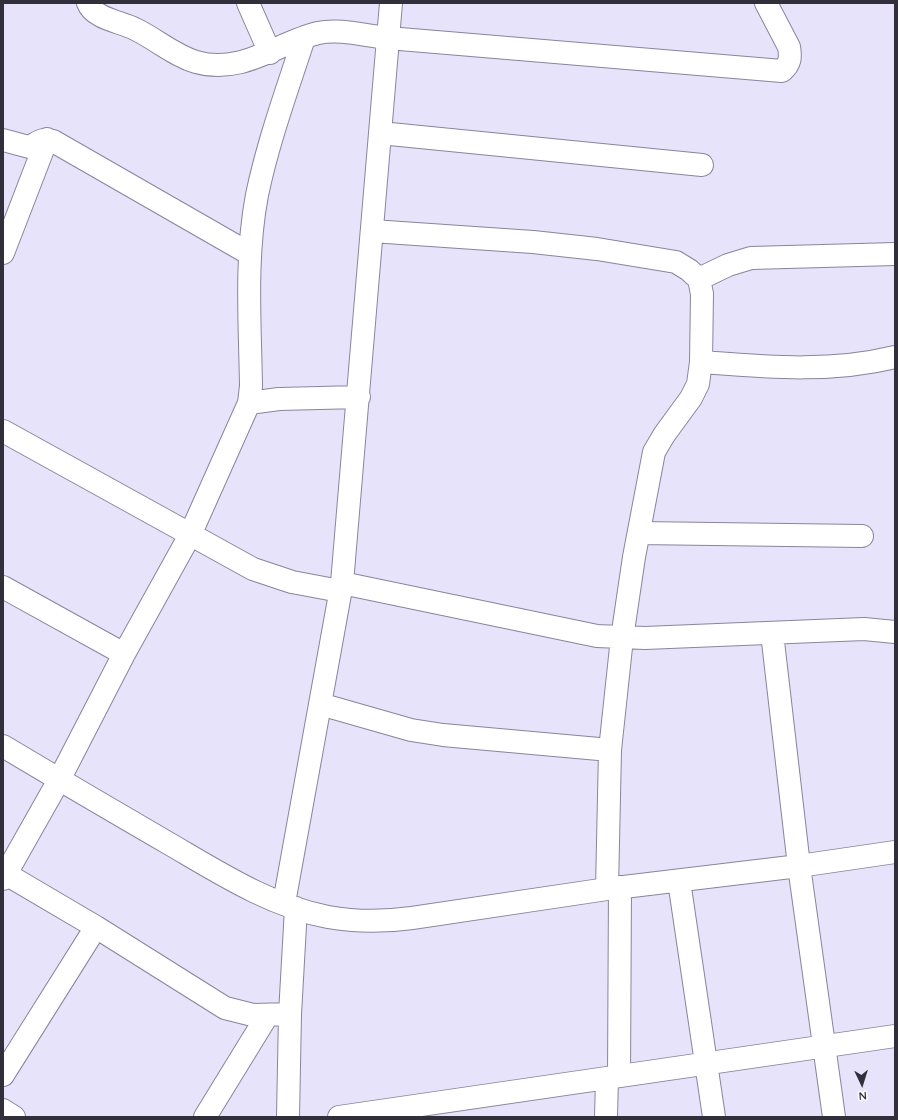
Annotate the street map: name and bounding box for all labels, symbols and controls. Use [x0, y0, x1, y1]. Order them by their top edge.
north arrow [842, 1064, 882, 1104]
text: N [858, 1089, 867, 1103]

